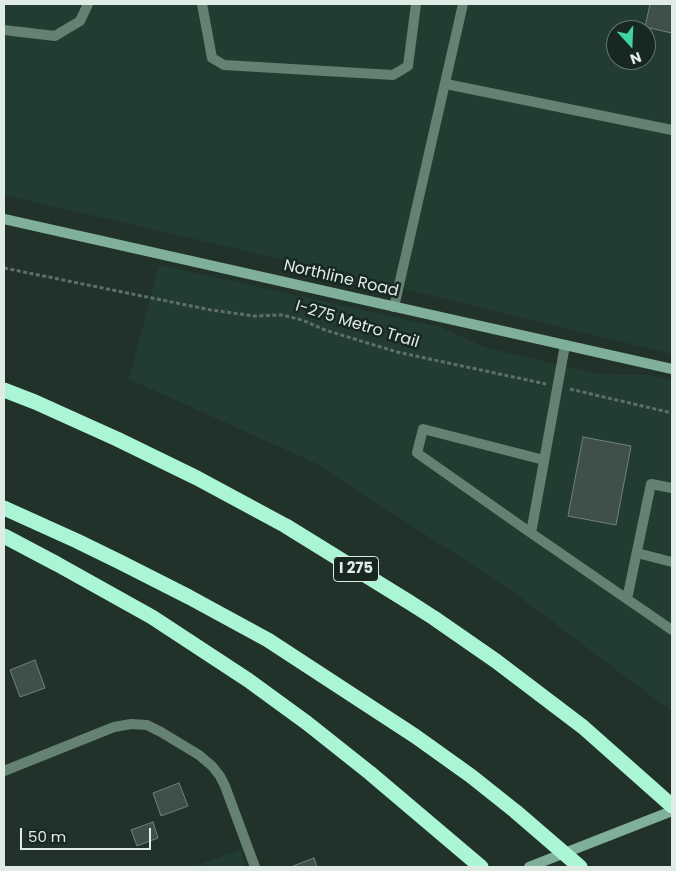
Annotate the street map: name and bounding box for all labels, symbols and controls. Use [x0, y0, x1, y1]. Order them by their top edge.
north arrow [606, 20, 656, 70]
text: N [627, 47, 644, 69]
street label: Northline Road [282, 256, 400, 302]
street label: I-275 Metro Trail [293, 297, 421, 353]
road number: I 275 [334, 556, 378, 582]
scale bar [22, 818, 154, 850]
text: 50 m [28, 826, 66, 847]

